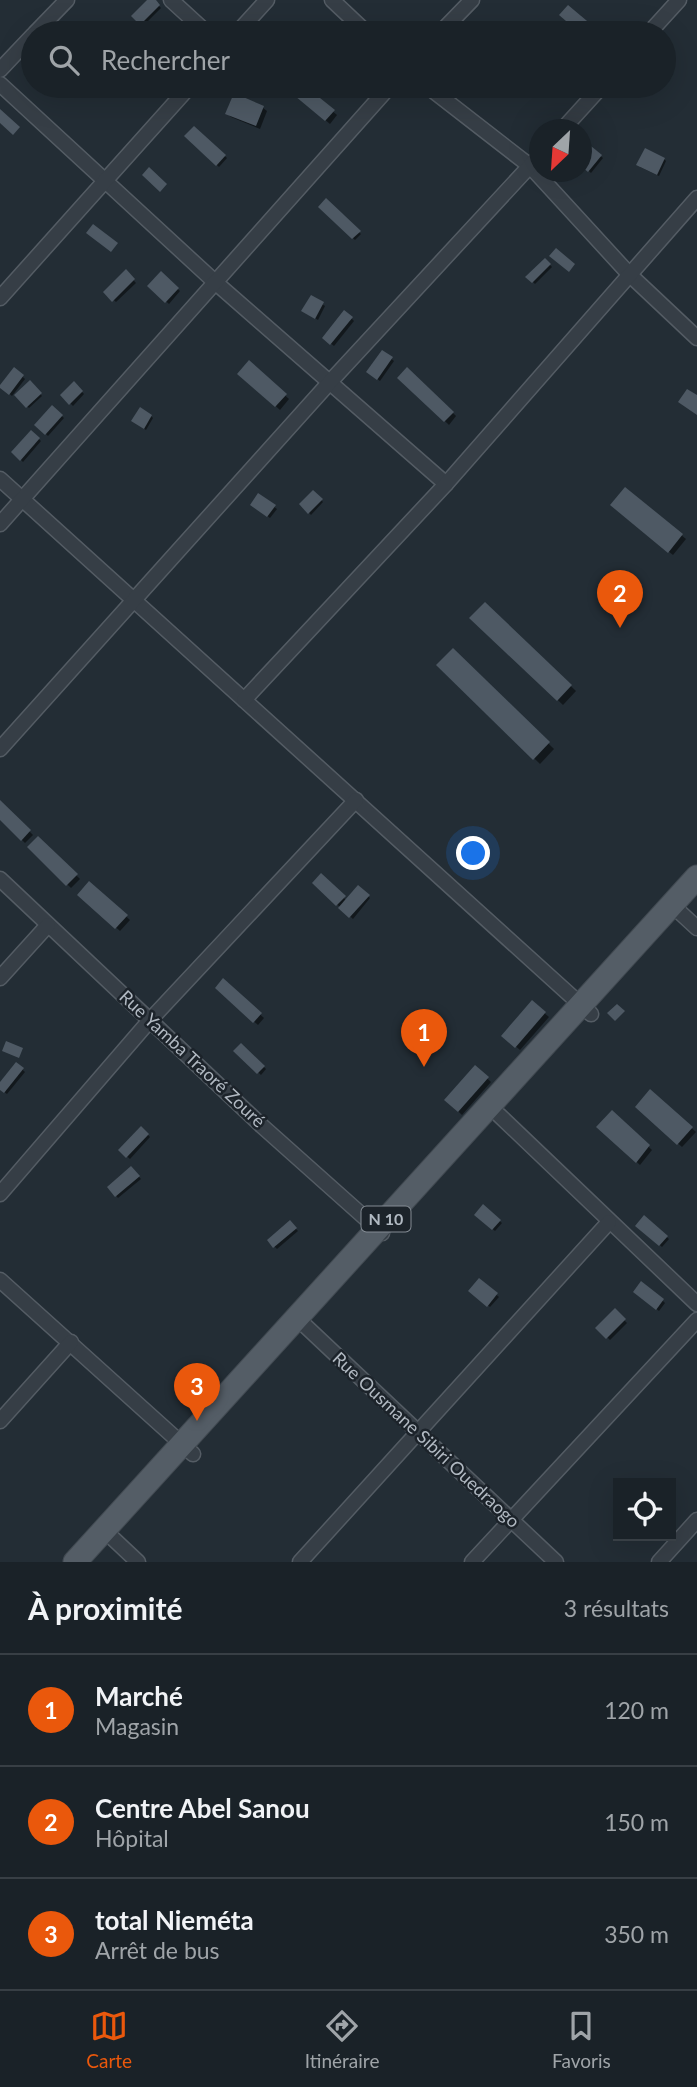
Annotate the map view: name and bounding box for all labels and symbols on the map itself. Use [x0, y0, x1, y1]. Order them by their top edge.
north arrow [529, 119, 592, 182]
pin: 2 [597, 570, 643, 628]
your location [456, 836, 490, 870]
street label: Rue Yamba Traoré Zouré [115, 985, 270, 1132]
pin: 1 [401, 1009, 447, 1067]
road number: N 10 [362, 1206, 410, 1232]
street label: Rue Ousmane Sibiri Ouedraogo [329, 1347, 525, 1532]
pin: 3 [174, 1363, 220, 1421]

